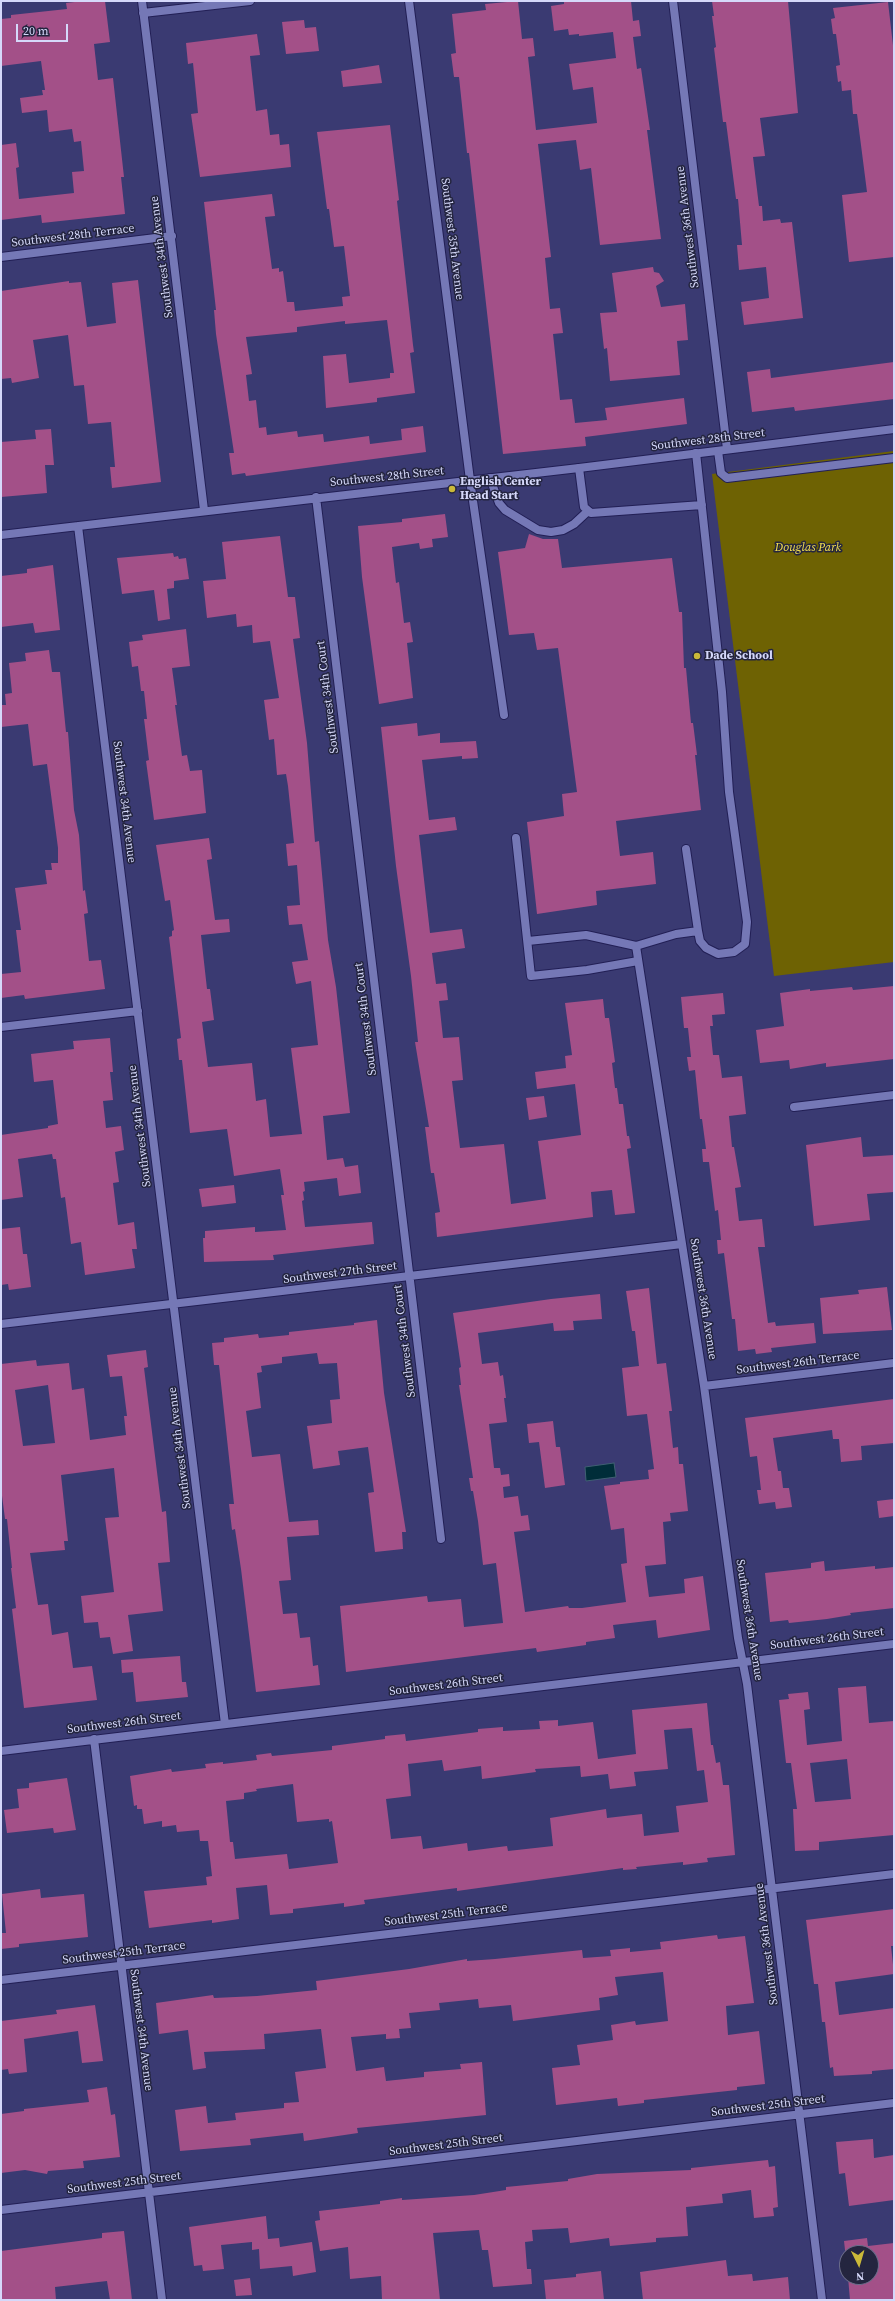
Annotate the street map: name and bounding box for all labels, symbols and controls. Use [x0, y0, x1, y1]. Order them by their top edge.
scale bar [18, 16, 70, 42]
text: 20 m [23, 23, 49, 39]
street label: Southwest 36th Avenue [673, 165, 703, 289]
street label: Southwest 35th Avenue [437, 177, 467, 301]
street label: Southwest 34th Avenue [147, 195, 177, 319]
street label: Southwest 28th Terrace [11, 221, 135, 251]
street label: Southwest 28th Street [650, 426, 766, 454]
street label: Southwest 28th Street [329, 464, 445, 490]
place label: English Center Head Start [460, 475, 541, 503]
marker: English Center Head Start [447, 484, 457, 494]
park label: Douglas Park [775, 541, 841, 555]
street label: Southwest 34th Court [314, 640, 342, 754]
place label: Dade School [705, 649, 773, 663]
marker: Dade School [692, 651, 702, 661]
street label: Southwest 34th Avenue [109, 740, 139, 864]
street label: Southwest 34th Court [352, 962, 380, 1076]
street label: Southwest 34th Avenue [125, 1064, 155, 1188]
street label: Southwest 36th Avenue [686, 1237, 720, 1361]
street label: Southwest 27th Street [282, 1259, 398, 1287]
street label: Southwest 34th Court [391, 1284, 419, 1398]
street label: Southwest 26th Terrace [736, 1348, 860, 1378]
street label: Southwest 34th Avenue [165, 1386, 195, 1510]
street label: Southwest 36th Avenue [732, 1558, 766, 1682]
street label: Southwest 26th Street [769, 1625, 885, 1653]
street label: Southwest 26th Street [388, 1671, 504, 1699]
street label: Southwest 26th Street [66, 1709, 182, 1737]
street label: Southwest 36th Avenue [752, 1882, 782, 2006]
street label: Southwest 25th Terrace [384, 1900, 508, 1930]
street label: Southwest 25th Terrace [62, 1938, 186, 1968]
street label: Southwest 34th Avenue [126, 1968, 156, 2092]
street label: Southwest 25th Street [710, 2092, 826, 2120]
street label: Southwest 25th Street [388, 2131, 504, 2159]
street label: Southwest 25th Street [66, 2169, 182, 2197]
north arrow [839, 2245, 879, 2285]
text: N [855, 2269, 865, 2284]

